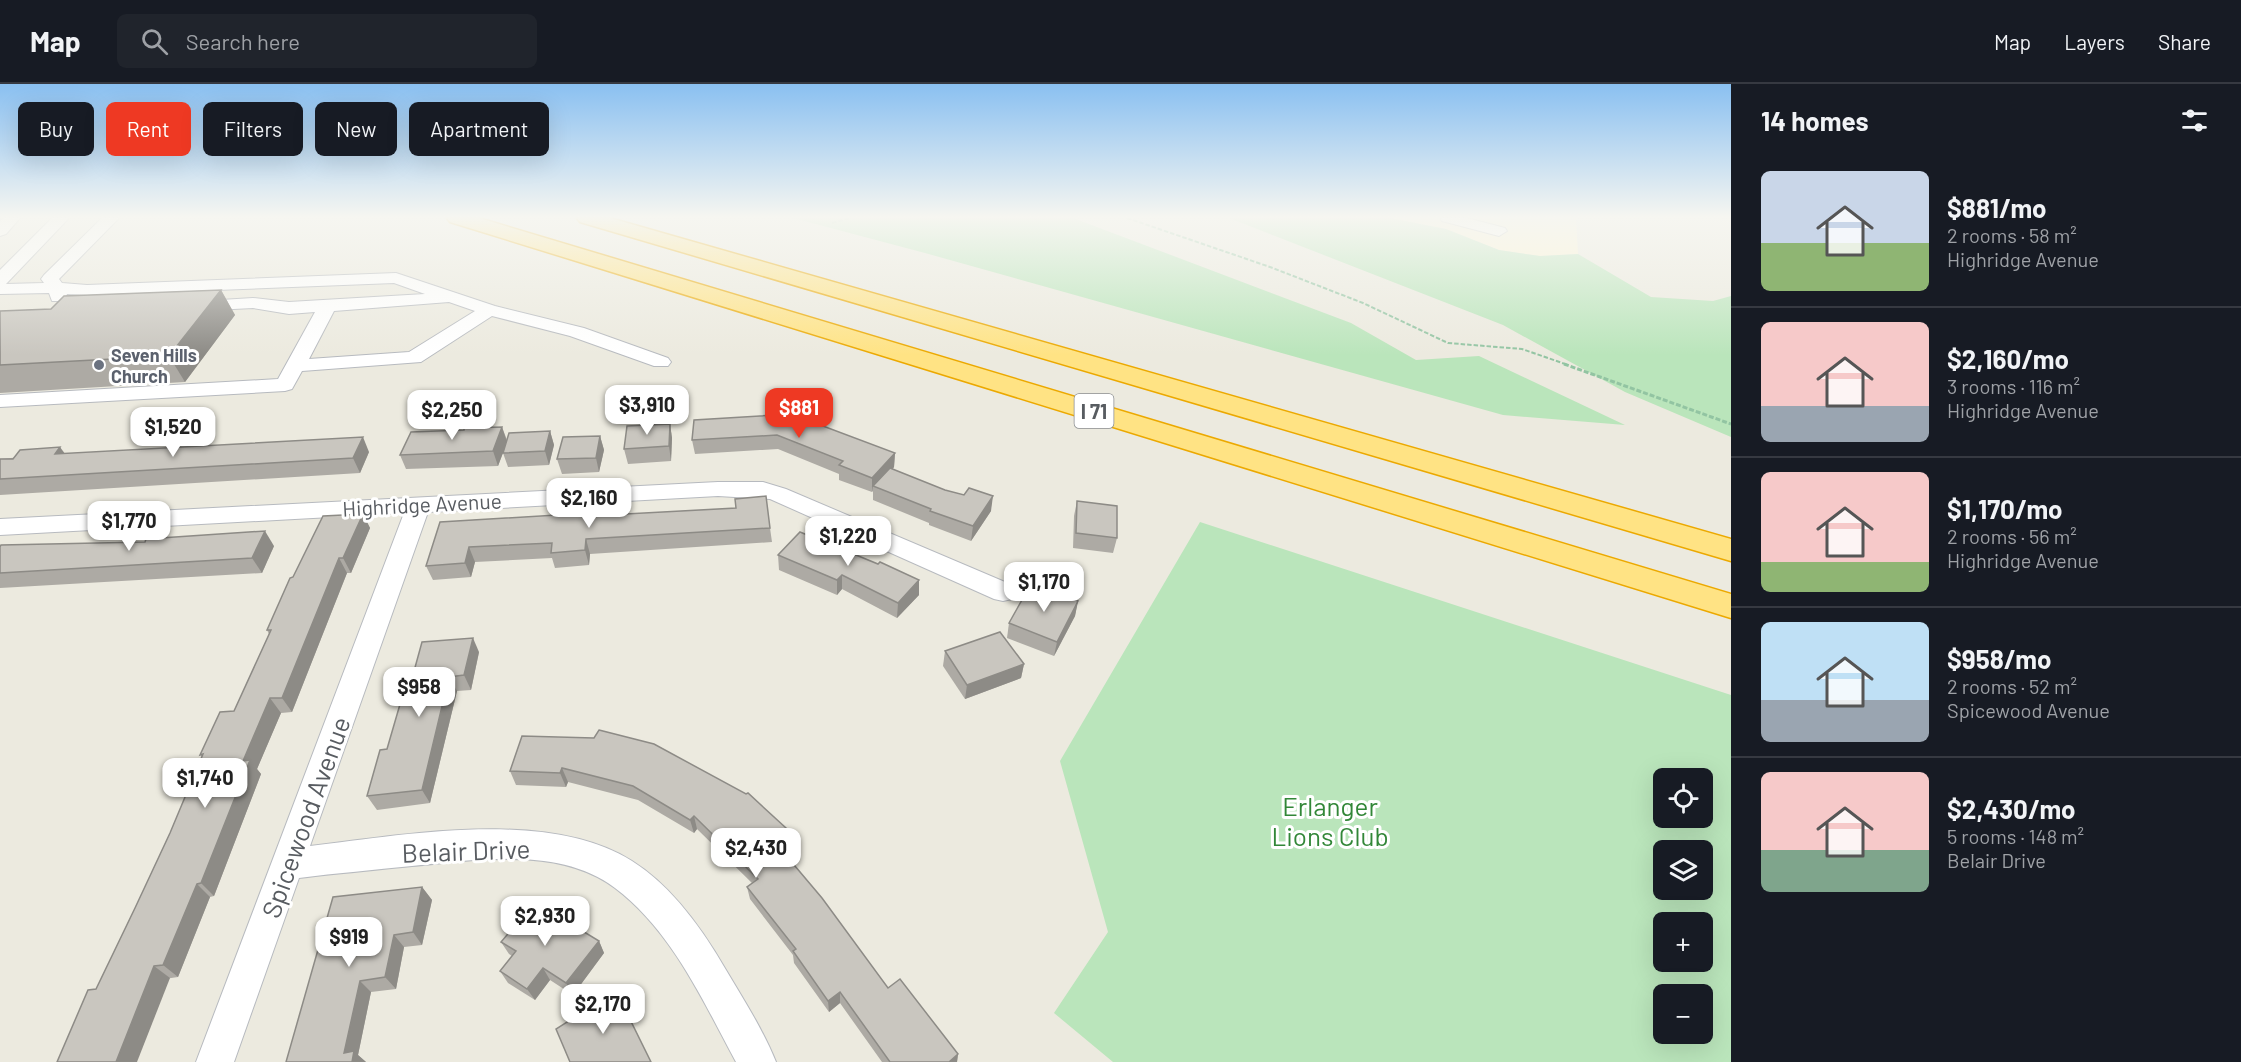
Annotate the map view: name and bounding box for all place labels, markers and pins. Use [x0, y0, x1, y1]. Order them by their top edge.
place label: Seven Hills Church [111, 344, 197, 387]
marker: Seven Hills Church [92, 358, 106, 372]
pin: $3,910 [598, 385, 696, 436]
pin: $881 [763, 388, 835, 439]
pin: $2,250 [403, 390, 501, 441]
pin: $1,520 [124, 407, 222, 458]
pin: $2,160 [540, 478, 638, 529]
pin: $1,770 [80, 501, 178, 552]
pin: $1,220 [799, 516, 897, 567]
pin: $1,170 [995, 562, 1093, 613]
pin: $958 [383, 667, 455, 718]
pin: $1,740 [156, 758, 254, 809]
pin: $2,430 [707, 828, 805, 879]
pin: $2,930 [496, 896, 594, 947]
pin: $919 [313, 917, 385, 968]
pin: $2,170 [554, 984, 652, 1035]

